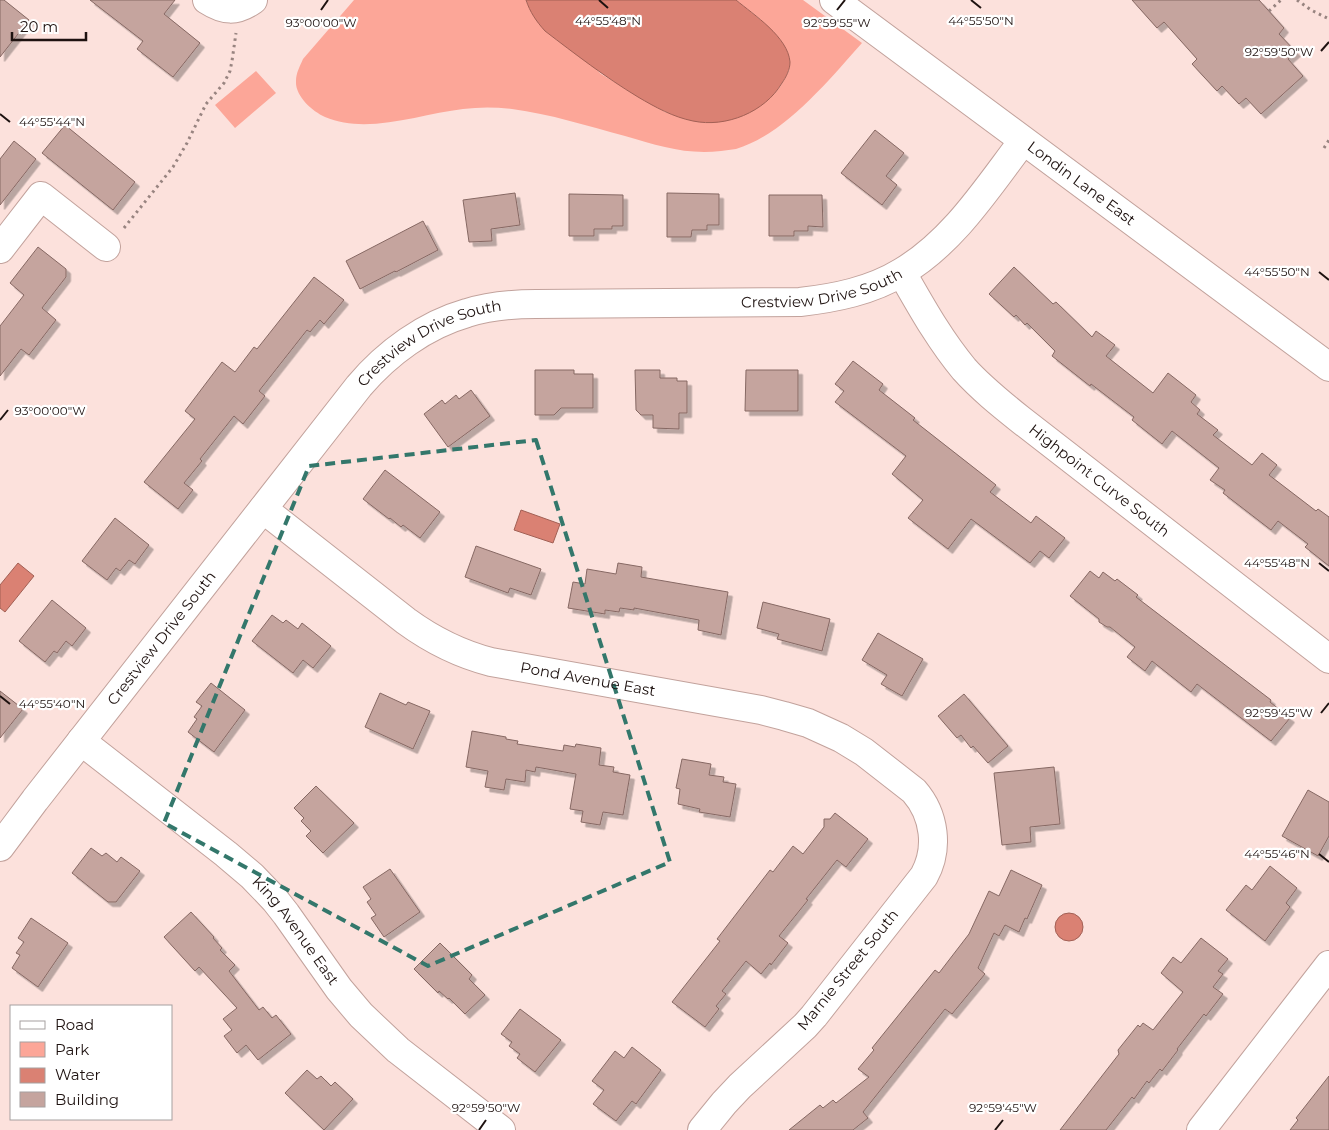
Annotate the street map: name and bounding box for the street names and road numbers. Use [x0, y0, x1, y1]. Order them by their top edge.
street label: Londin Lane East [1024, 137, 1139, 229]
street label: Crestview Drive South [741, 264, 906, 311]
street label: Crestview Drive South [353, 296, 503, 390]
street label: Highpoint Curve South [1025, 420, 1174, 541]
street label: Crestview Drive South [103, 567, 220, 709]
street label: Pond Avenue East [519, 657, 657, 700]
street label: King Avenue East [248, 872, 343, 989]
street label: Marnie Street South [793, 905, 902, 1034]

